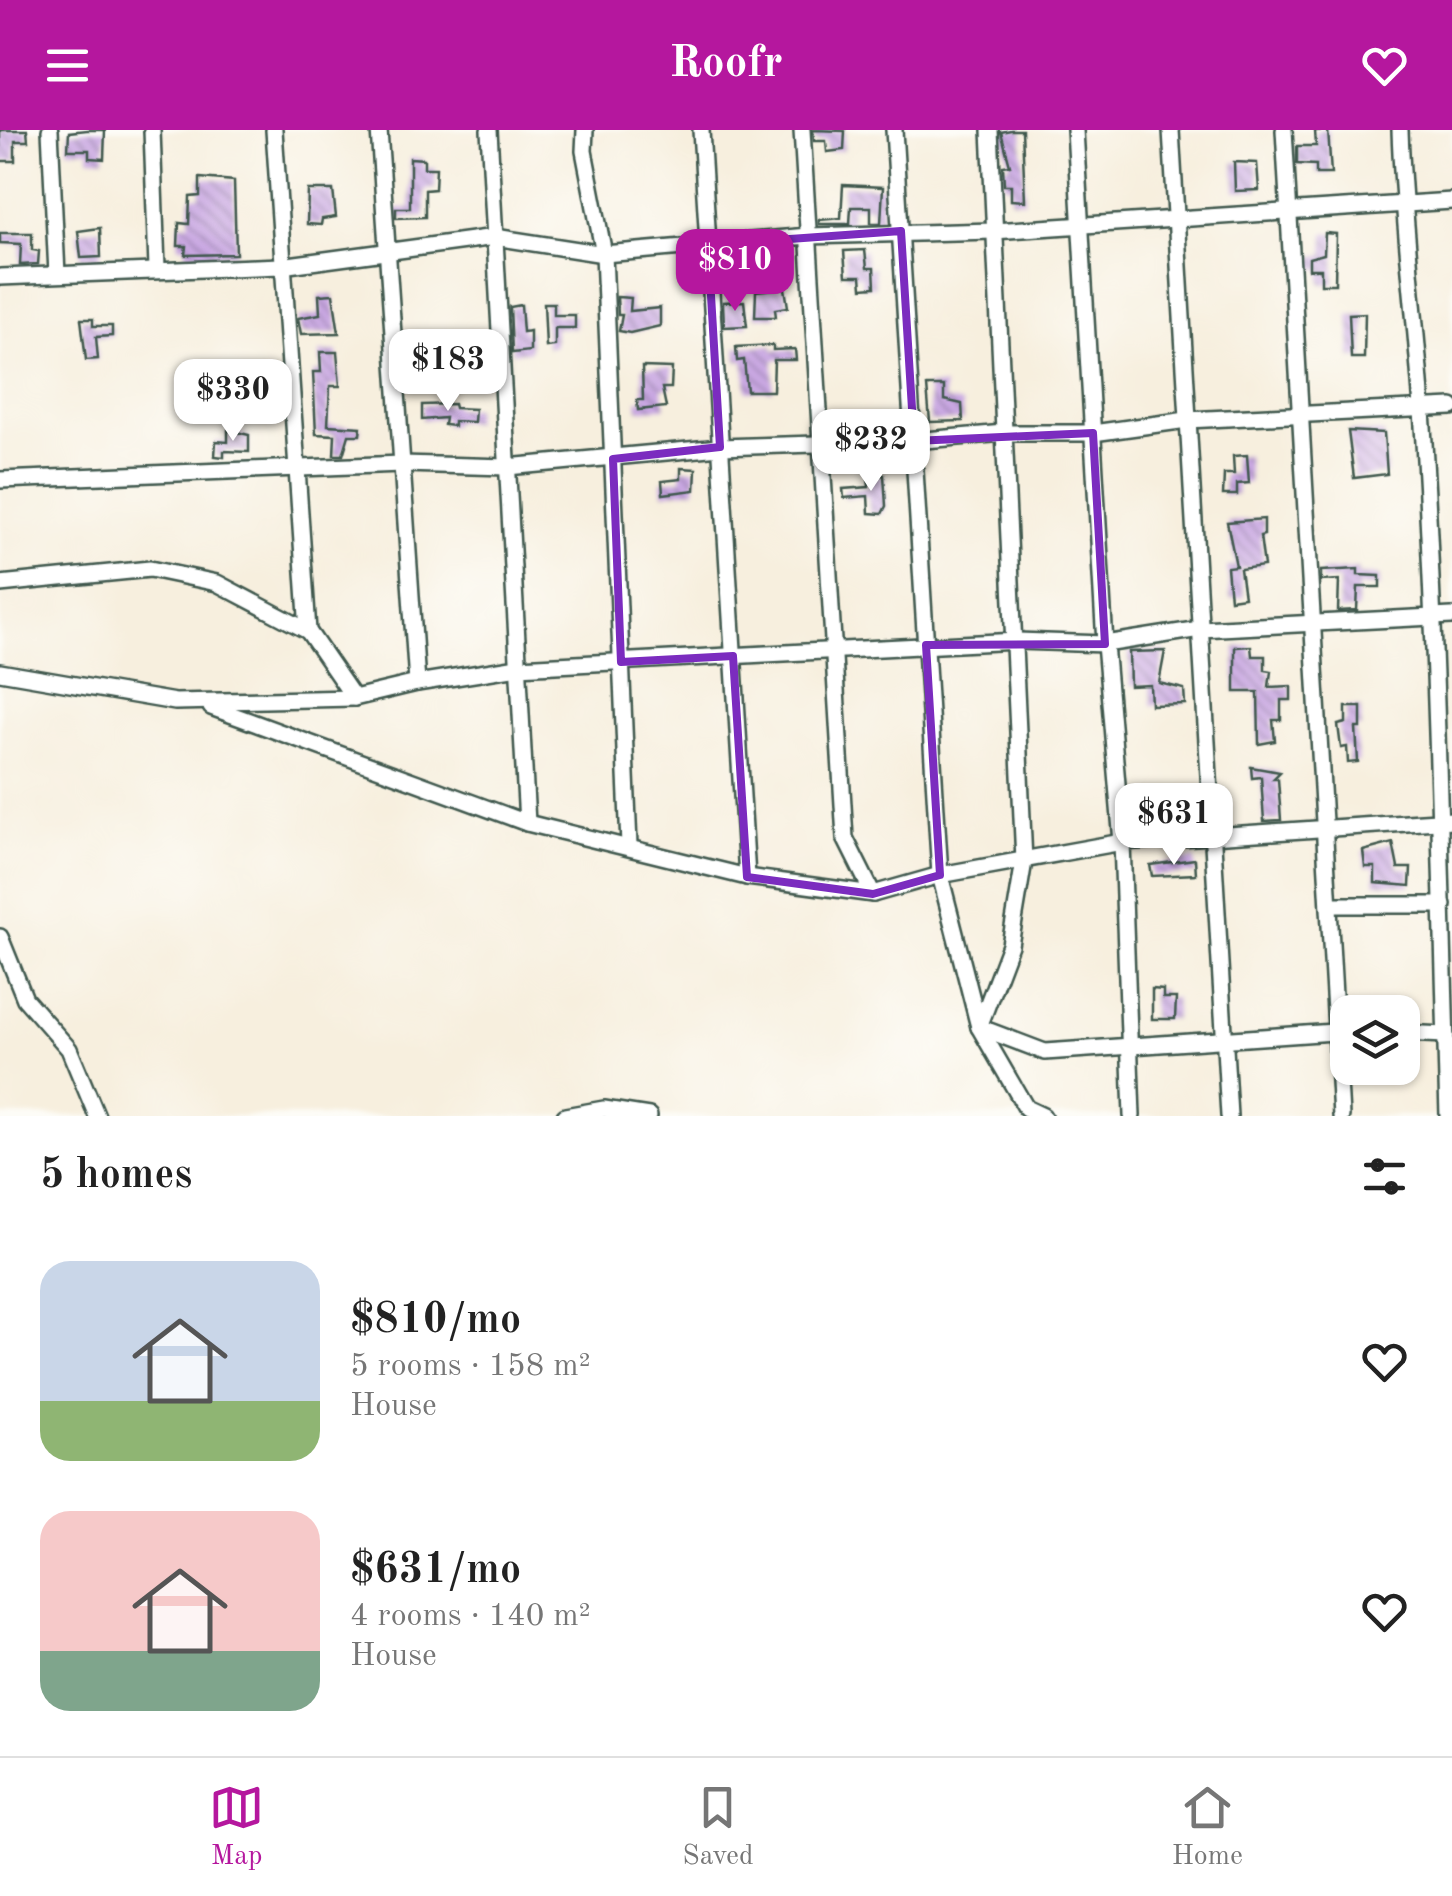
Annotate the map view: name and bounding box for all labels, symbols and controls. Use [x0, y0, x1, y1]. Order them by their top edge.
icon: menu [40, 38, 95, 93]
icon: heart [1357, 38, 1412, 93]
text: Roofr [669, 42, 783, 87]
pin: $810 [676, 229, 794, 314]
text: $810 [698, 245, 772, 277]
pin: $183 [389, 329, 507, 414]
text: $183 [411, 345, 485, 377]
pin: $330 [174, 359, 292, 444]
text: $330 [196, 375, 270, 407]
pin: $232 [812, 409, 930, 494]
text: $232 [834, 425, 908, 457]
pin: $631 [1115, 783, 1233, 868]
text: $631 [1137, 799, 1211, 831]
map controls [1330, 995, 1420, 1085]
button: layers [1330, 995, 1420, 1085]
icon: filters [1357, 1149, 1412, 1204]
text: 5 homes [40, 1155, 192, 1197]
text: $810/mo [350, 1300, 521, 1342]
icon: home [120, 1301, 240, 1421]
icon: heart [1357, 1334, 1412, 1389]
text: 5 rooms · 158 m² [350, 1351, 591, 1383]
text: House [350, 1391, 437, 1423]
text: $631/mo [350, 1550, 521, 1592]
icon: home [120, 1551, 240, 1671]
icon: heart [1357, 1584, 1412, 1639]
text: 4 rooms · 140 m² [350, 1601, 591, 1633]
text: House [350, 1641, 437, 1673]
tab: Map [209, 1780, 264, 1875]
tab: Saved [682, 1780, 754, 1875]
tab: Home [1172, 1780, 1243, 1875]

